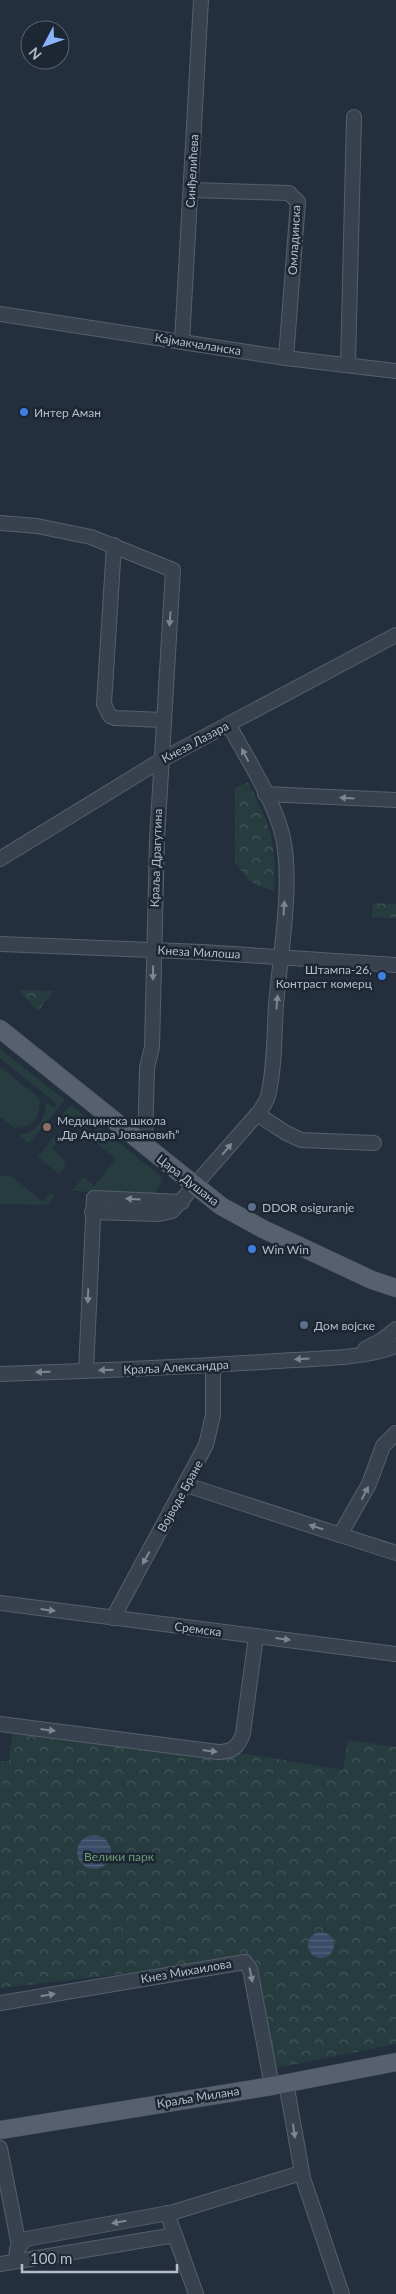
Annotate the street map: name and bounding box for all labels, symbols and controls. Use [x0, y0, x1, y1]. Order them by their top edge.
north arrow [20, 20, 70, 70]
text: N [25, 44, 45, 64]
street label: Синђелићева [183, 134, 201, 208]
street label: Омладинска [285, 205, 303, 275]
street label: Кајмакчаланска [154, 330, 242, 358]
place label: Интер Аман [34, 405, 101, 420]
marker: Интер Аман [18, 406, 30, 418]
one-way arrow [166, 611, 174, 627]
street label: Кнеза Лазара [159, 718, 231, 766]
one-way arrow [241, 747, 249, 762]
one-way arrow [339, 794, 355, 802]
street label: Краља Драгутина [147, 808, 165, 908]
one-way arrow [281, 900, 289, 916]
street label: Кнеза Милоша [157, 942, 241, 962]
place label: Штампа-26, Контраст комерц [276, 962, 373, 991]
one-way arrow [149, 965, 157, 981]
marker: Штампа-26, Контраст комерц [376, 970, 388, 982]
one-way arrow [273, 993, 281, 1009]
place label: Медицинска школа „Др Андра Јовановић” [57, 1113, 179, 1142]
marker: Медицинска школа „Др Андра Јовановић” [41, 1121, 53, 1133]
one-way arrow [221, 1144, 233, 1156]
street label: Цара Душана [154, 1151, 222, 1209]
one-way arrow [125, 1195, 141, 1203]
place label: DDOR osiguranje [262, 1200, 354, 1215]
marker: DDOR osiguranje [246, 1201, 258, 1213]
place label: Win Win [262, 1242, 309, 1257]
marker: Win Win [246, 1243, 258, 1255]
one-way arrow [84, 1289, 92, 1305]
place label: Дом војске [314, 1318, 375, 1333]
marker: Дом војске [298, 1319, 310, 1331]
one-way arrow [294, 1355, 310, 1363]
street label: Краља Александра [123, 1357, 229, 1377]
one-way arrow [98, 1367, 114, 1375]
one-way arrow [35, 1369, 51, 1377]
street label: Војводе Бране [154, 1458, 206, 1534]
one-way arrow [361, 1486, 369, 1500]
one-way arrow [309, 1523, 324, 1531]
one-way arrow [142, 1551, 150, 1565]
one-way arrow [41, 1606, 57, 1614]
street label: Сремска [174, 1619, 222, 1639]
one-way arrow [276, 1635, 292, 1643]
one-way arrow [41, 1726, 57, 1734]
one-way arrow [202, 1747, 218, 1755]
park label: Велики парк [84, 1849, 155, 1864]
street label: Кнез Михаилова [139, 1956, 233, 1986]
one-way arrow [247, 1968, 255, 1983]
one-way arrow [40, 1990, 56, 1998]
street label: Краља Милана [156, 2083, 240, 2111]
one-way arrow [291, 2123, 299, 2139]
one-way arrow [111, 2219, 127, 2227]
scale bar [22, 2242, 178, 2274]
text: 100 m [30, 2249, 72, 2267]

